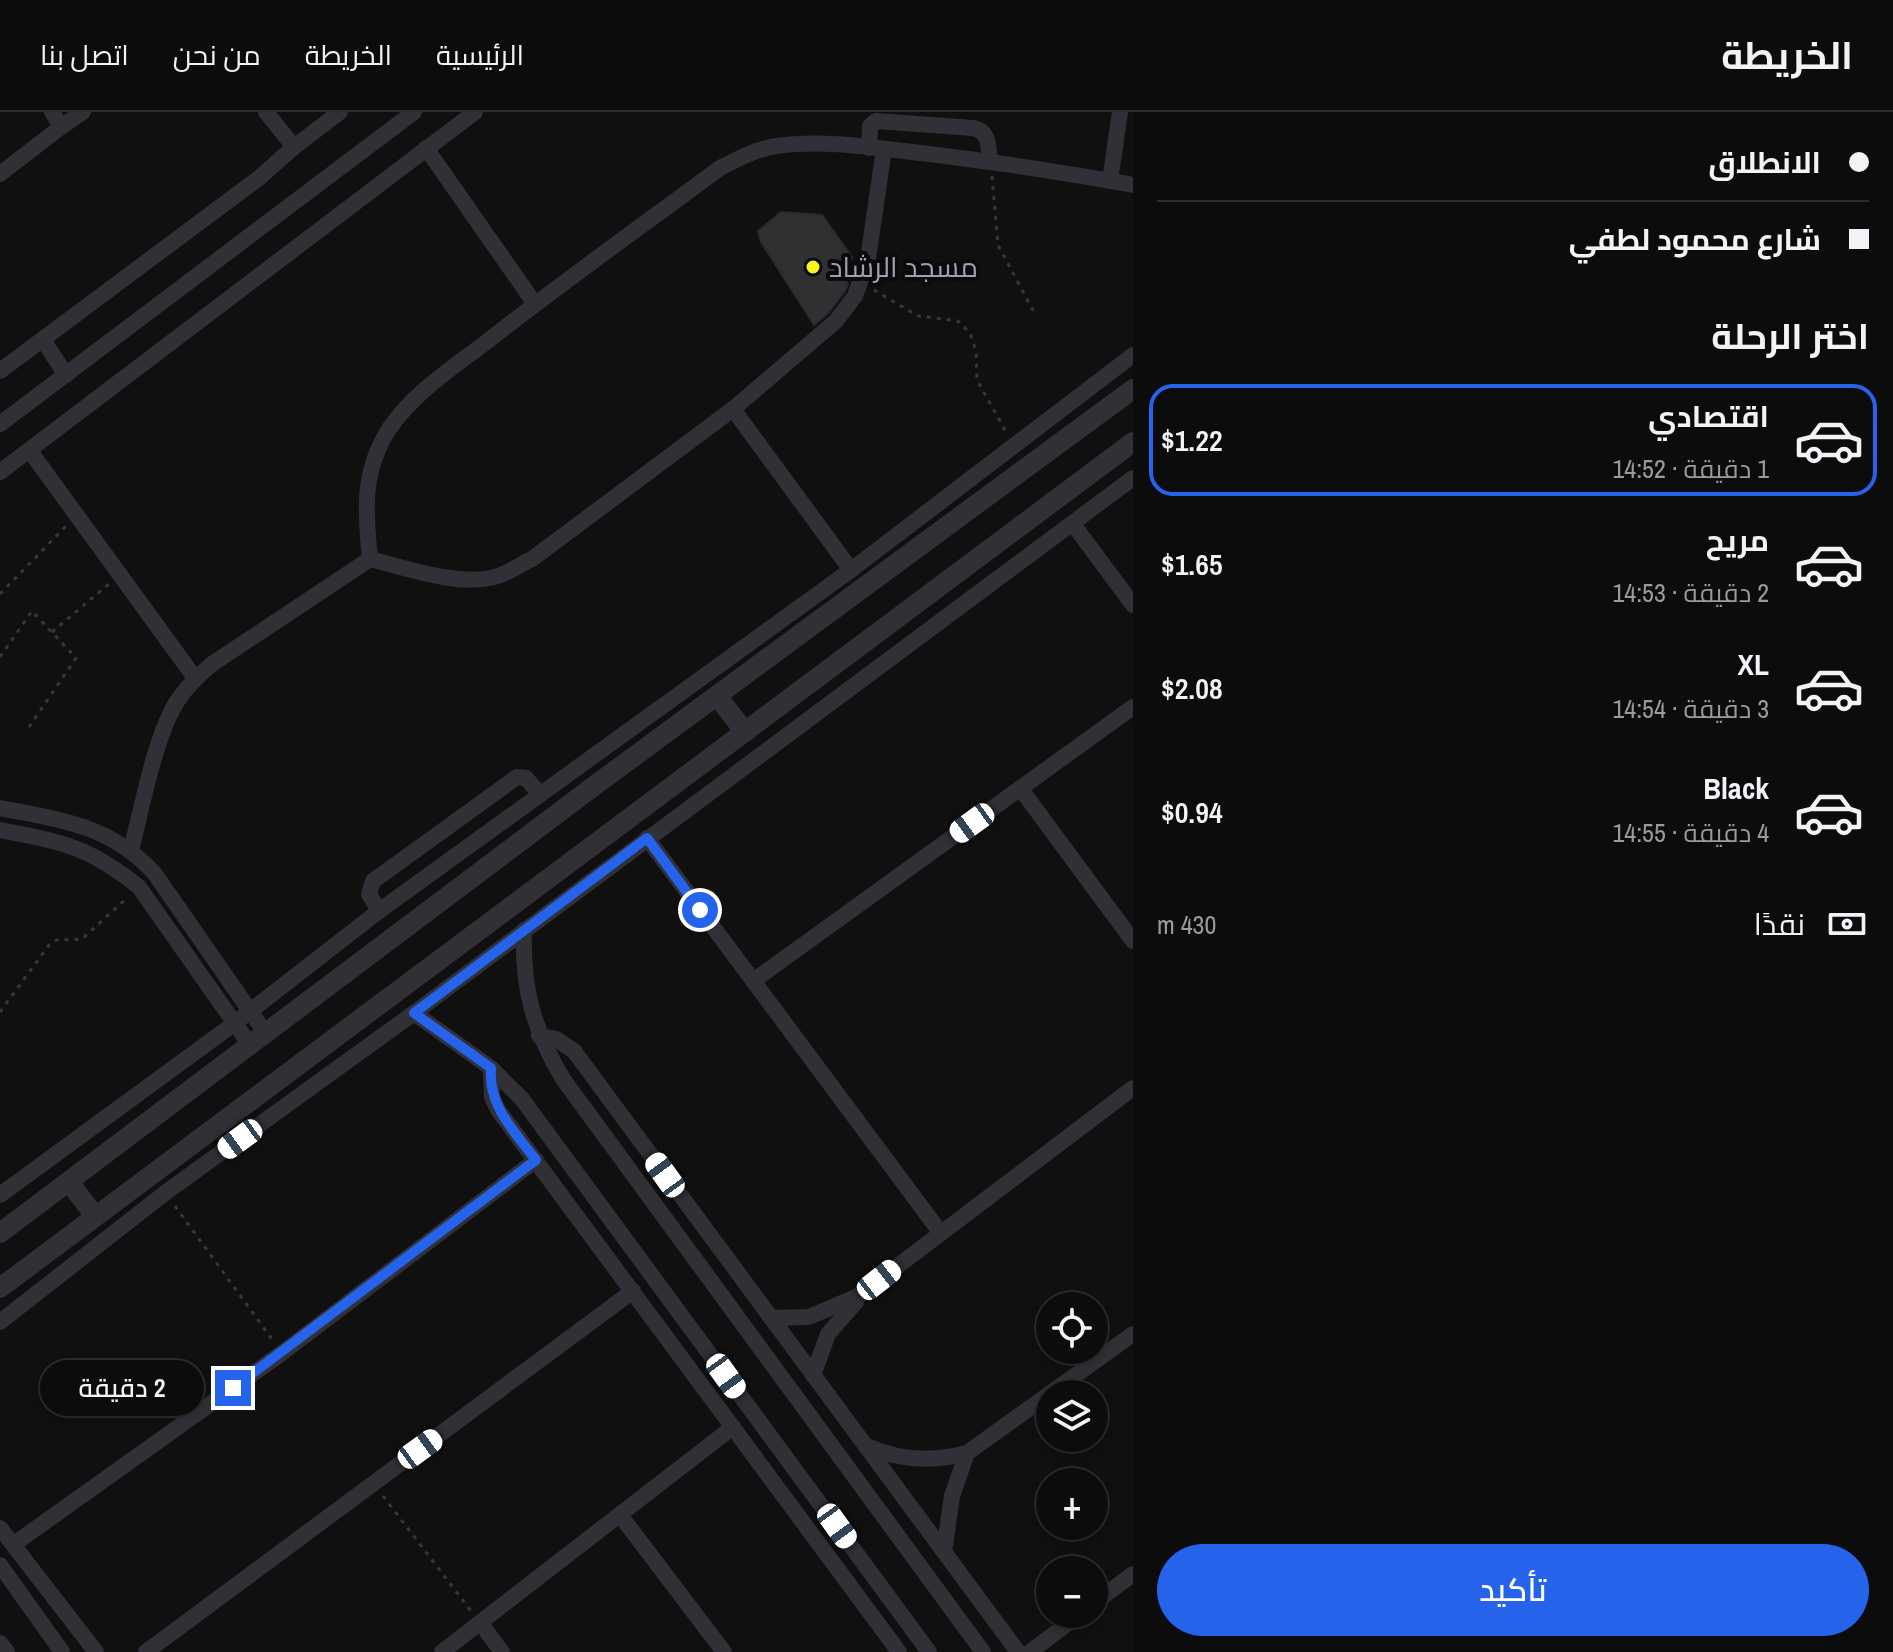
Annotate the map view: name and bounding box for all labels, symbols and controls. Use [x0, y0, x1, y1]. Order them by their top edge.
text: الخريطة [1721, 30, 1853, 81]
text: اتصل بنا [40, 36, 129, 74]
text: من نحن [173, 36, 261, 74]
text: الخريطة [305, 36, 392, 74]
text: الرئيسية [436, 36, 524, 74]
text: الانطلاق [1708, 142, 1821, 182]
text: شارع محمود لطفي [1569, 219, 1821, 259]
place label: مسجد الرشاد [829, 248, 978, 286]
marker: مسجد الرشاد [804, 258, 822, 276]
text: اختر الرحلة [1711, 312, 1869, 360]
text: اقتصادي [1648, 396, 1769, 436]
icon: car [1793, 404, 1865, 476]
text: $1.22 [1161, 420, 1223, 460]
text: 1 دقيقة · 14:52 [1612, 451, 1769, 486]
text: مريح [1706, 520, 1769, 560]
icon: car [1793, 528, 1865, 600]
text: $1.65 [1161, 544, 1223, 584]
text: 2 دقيقة · 14:53 [1612, 575, 1769, 610]
text: XL [1738, 644, 1769, 684]
icon: car [1793, 652, 1865, 724]
text: $2.08 [1161, 668, 1223, 708]
text: 3 دقيقة · 14:54 [1612, 691, 1769, 726]
text: Black [1703, 768, 1769, 808]
icon: car [1793, 776, 1865, 848]
text: $0.94 [1161, 792, 1223, 832]
car [946, 799, 998, 847]
text: 4 دقيقة · 14:55 [1612, 815, 1769, 850]
route start [682, 892, 718, 928]
icon: cash [1825, 902, 1869, 946]
text: نقدًا [1754, 904, 1805, 944]
text: 430 m [1157, 907, 1216, 942]
car [214, 1115, 266, 1163]
car [641, 1149, 689, 1201]
car [853, 1256, 905, 1304]
map controls [1036, 1292, 1108, 1628]
button: locate [1036, 1292, 1108, 1364]
car [702, 1350, 750, 1402]
callout: 2 دقيقة [41, 1360, 205, 1416]
text: 2 دقيقة [78, 1370, 166, 1405]
route end [215, 1370, 251, 1406]
button: layers [1036, 1380, 1108, 1452]
car [394, 1425, 446, 1473]
button: + [1036, 1468, 1108, 1540]
car [813, 1500, 861, 1552]
button: تأكيد [1157, 1544, 1869, 1636]
button: − [1036, 1556, 1108, 1628]

